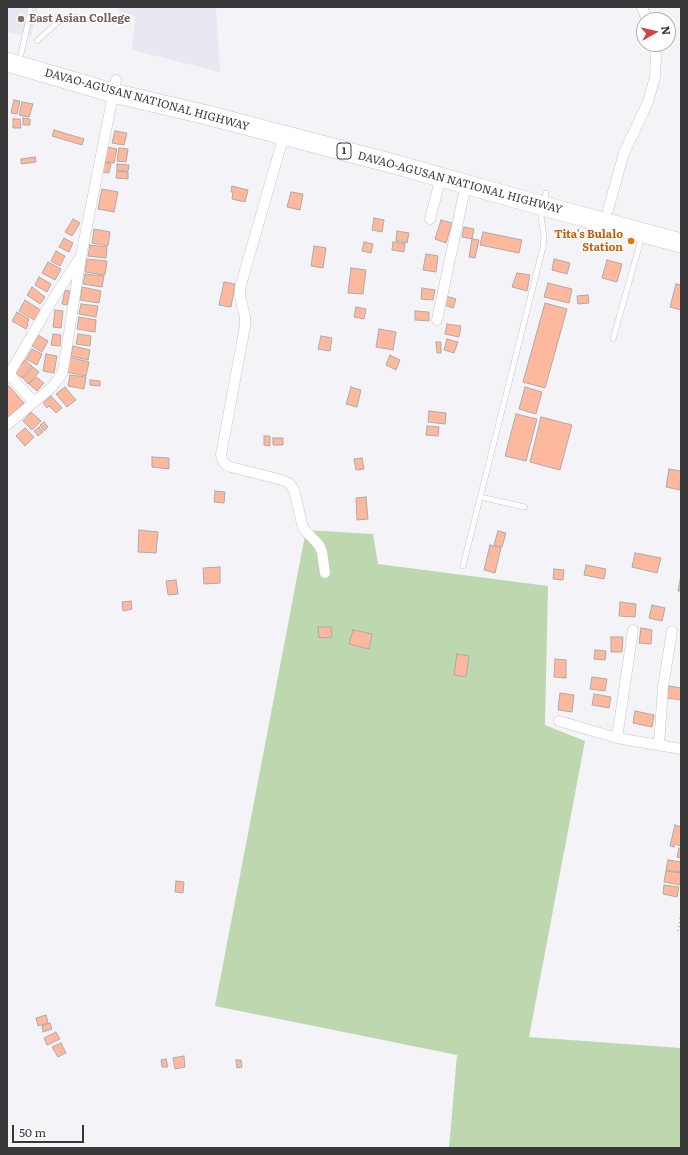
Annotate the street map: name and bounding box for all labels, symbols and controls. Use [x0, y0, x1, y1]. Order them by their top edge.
place label: East Asian College [29, 12, 130, 26]
north arrow [636, 12, 676, 52]
marker: East Asian College [16, 14, 26, 24]
text: N [658, 25, 675, 36]
street label: DAVAO-AGUSAN NATIONAL HIGHWAY [43, 66, 251, 134]
road number: 1 [337, 143, 351, 159]
street label: DAVAO-AGUSAN NATIONAL HIGHWAY [356, 149, 564, 217]
place label: Tita's Bulalo Station [554, 228, 623, 254]
marker: Tita's Bulalo Station [626, 236, 636, 246]
scale bar [14, 1117, 86, 1143]
text: 50 m [19, 1123, 46, 1141]

